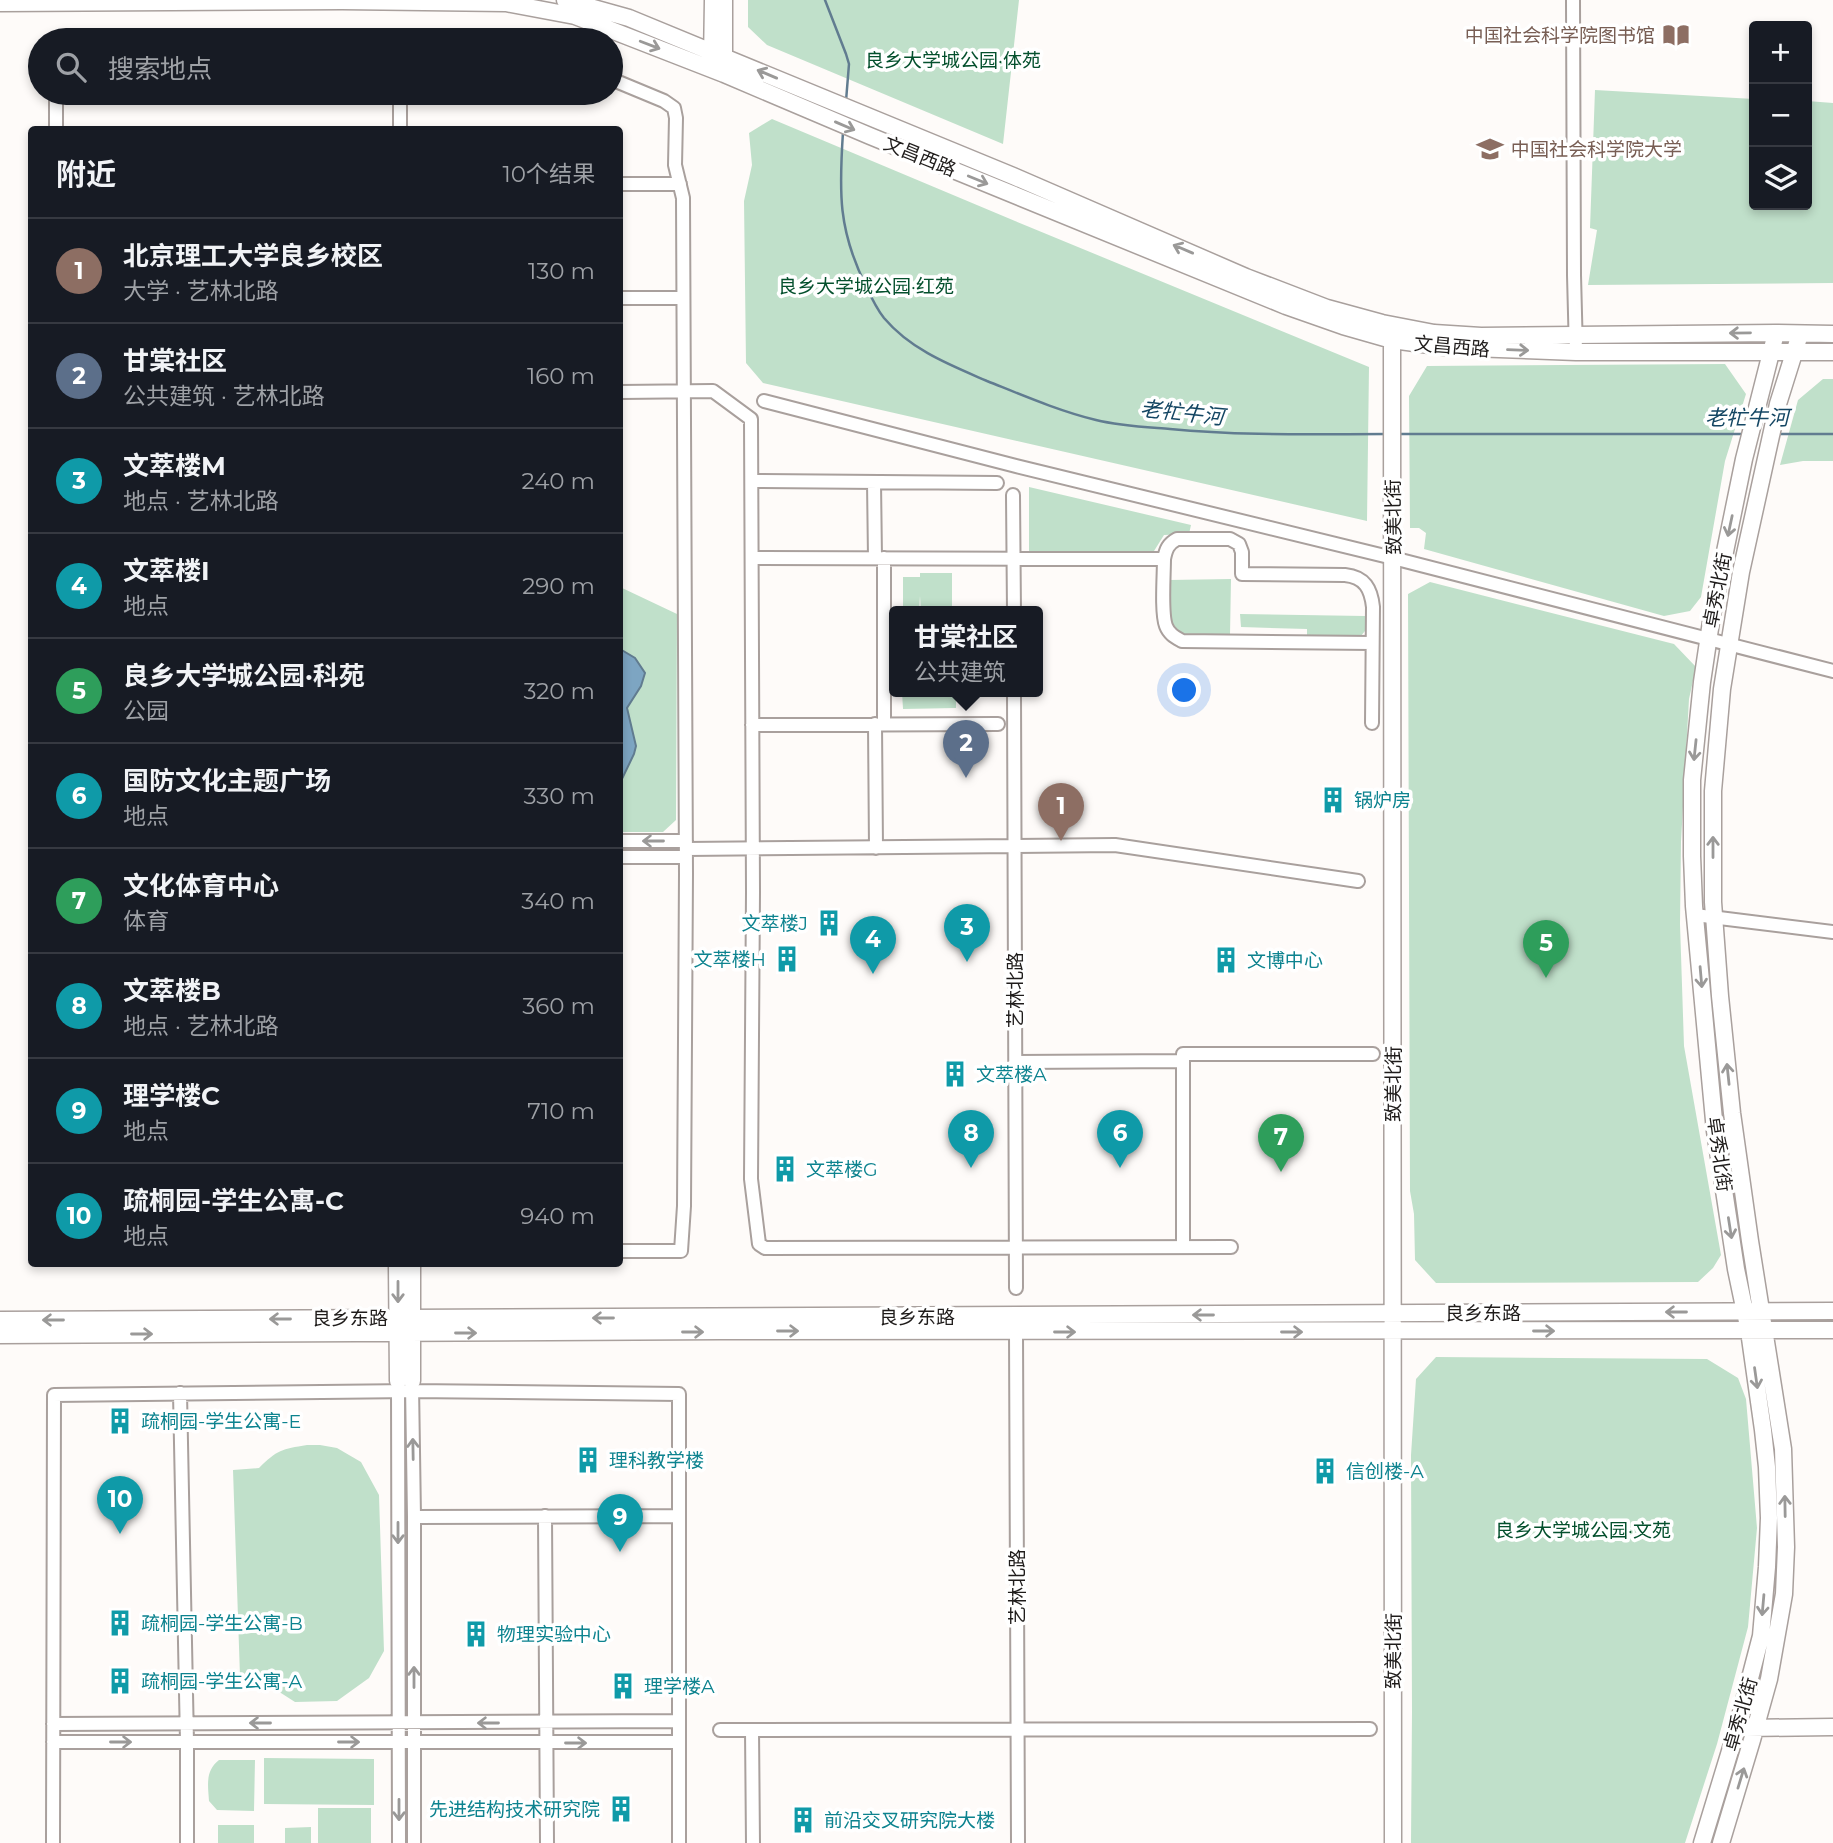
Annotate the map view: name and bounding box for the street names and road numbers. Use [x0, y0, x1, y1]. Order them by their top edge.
street label: 文昌西路 [880, 132, 959, 181]
street label: 文昌西路 [1413, 332, 1491, 361]
street label: 致美北街 [1381, 479, 1406, 555]
street label: 卓秀北街 [1699, 551, 1736, 630]
street label: 艺林北路 [1004, 952, 1027, 1028]
street label: 致美北街 [1382, 1046, 1405, 1122]
street label: 卓秀北街 [1703, 1115, 1736, 1193]
street label: 良乡东路 [1445, 1302, 1521, 1325]
street label: 良乡东路 [879, 1306, 955, 1329]
street label: 良乡东路 [312, 1307, 388, 1330]
street label: 艺林北路 [1006, 1549, 1029, 1625]
street label: 致美北街 [1382, 1613, 1405, 1689]
street label: 卓秀北街 [1719, 1674, 1762, 1754]

